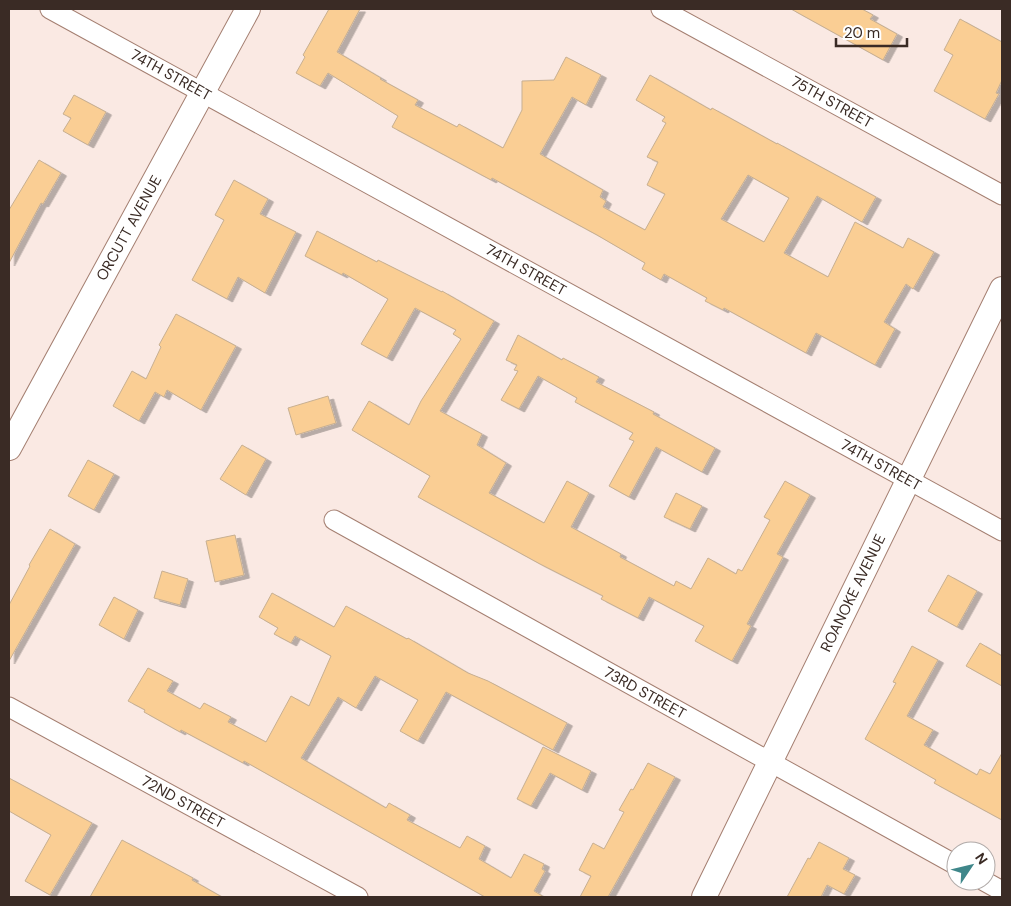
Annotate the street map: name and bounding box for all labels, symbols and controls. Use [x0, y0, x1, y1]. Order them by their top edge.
scale bar [836, 15, 907, 47]
text: 20 m [844, 23, 880, 43]
street label: 74TH STREET [127, 45, 215, 105]
street label: 75TH STREET [788, 71, 876, 133]
street label: ORCUTT AVENUE [92, 172, 166, 284]
street label: 74TH STREET [482, 240, 570, 300]
street label: 74TH STREET [837, 435, 925, 495]
street label: ROANOKE AVENUE [816, 531, 890, 655]
street label: 73RD STREET [600, 662, 690, 724]
street label: 72ND STREET [138, 771, 228, 833]
north arrow [946, 841, 996, 891]
text: N [971, 849, 992, 868]

